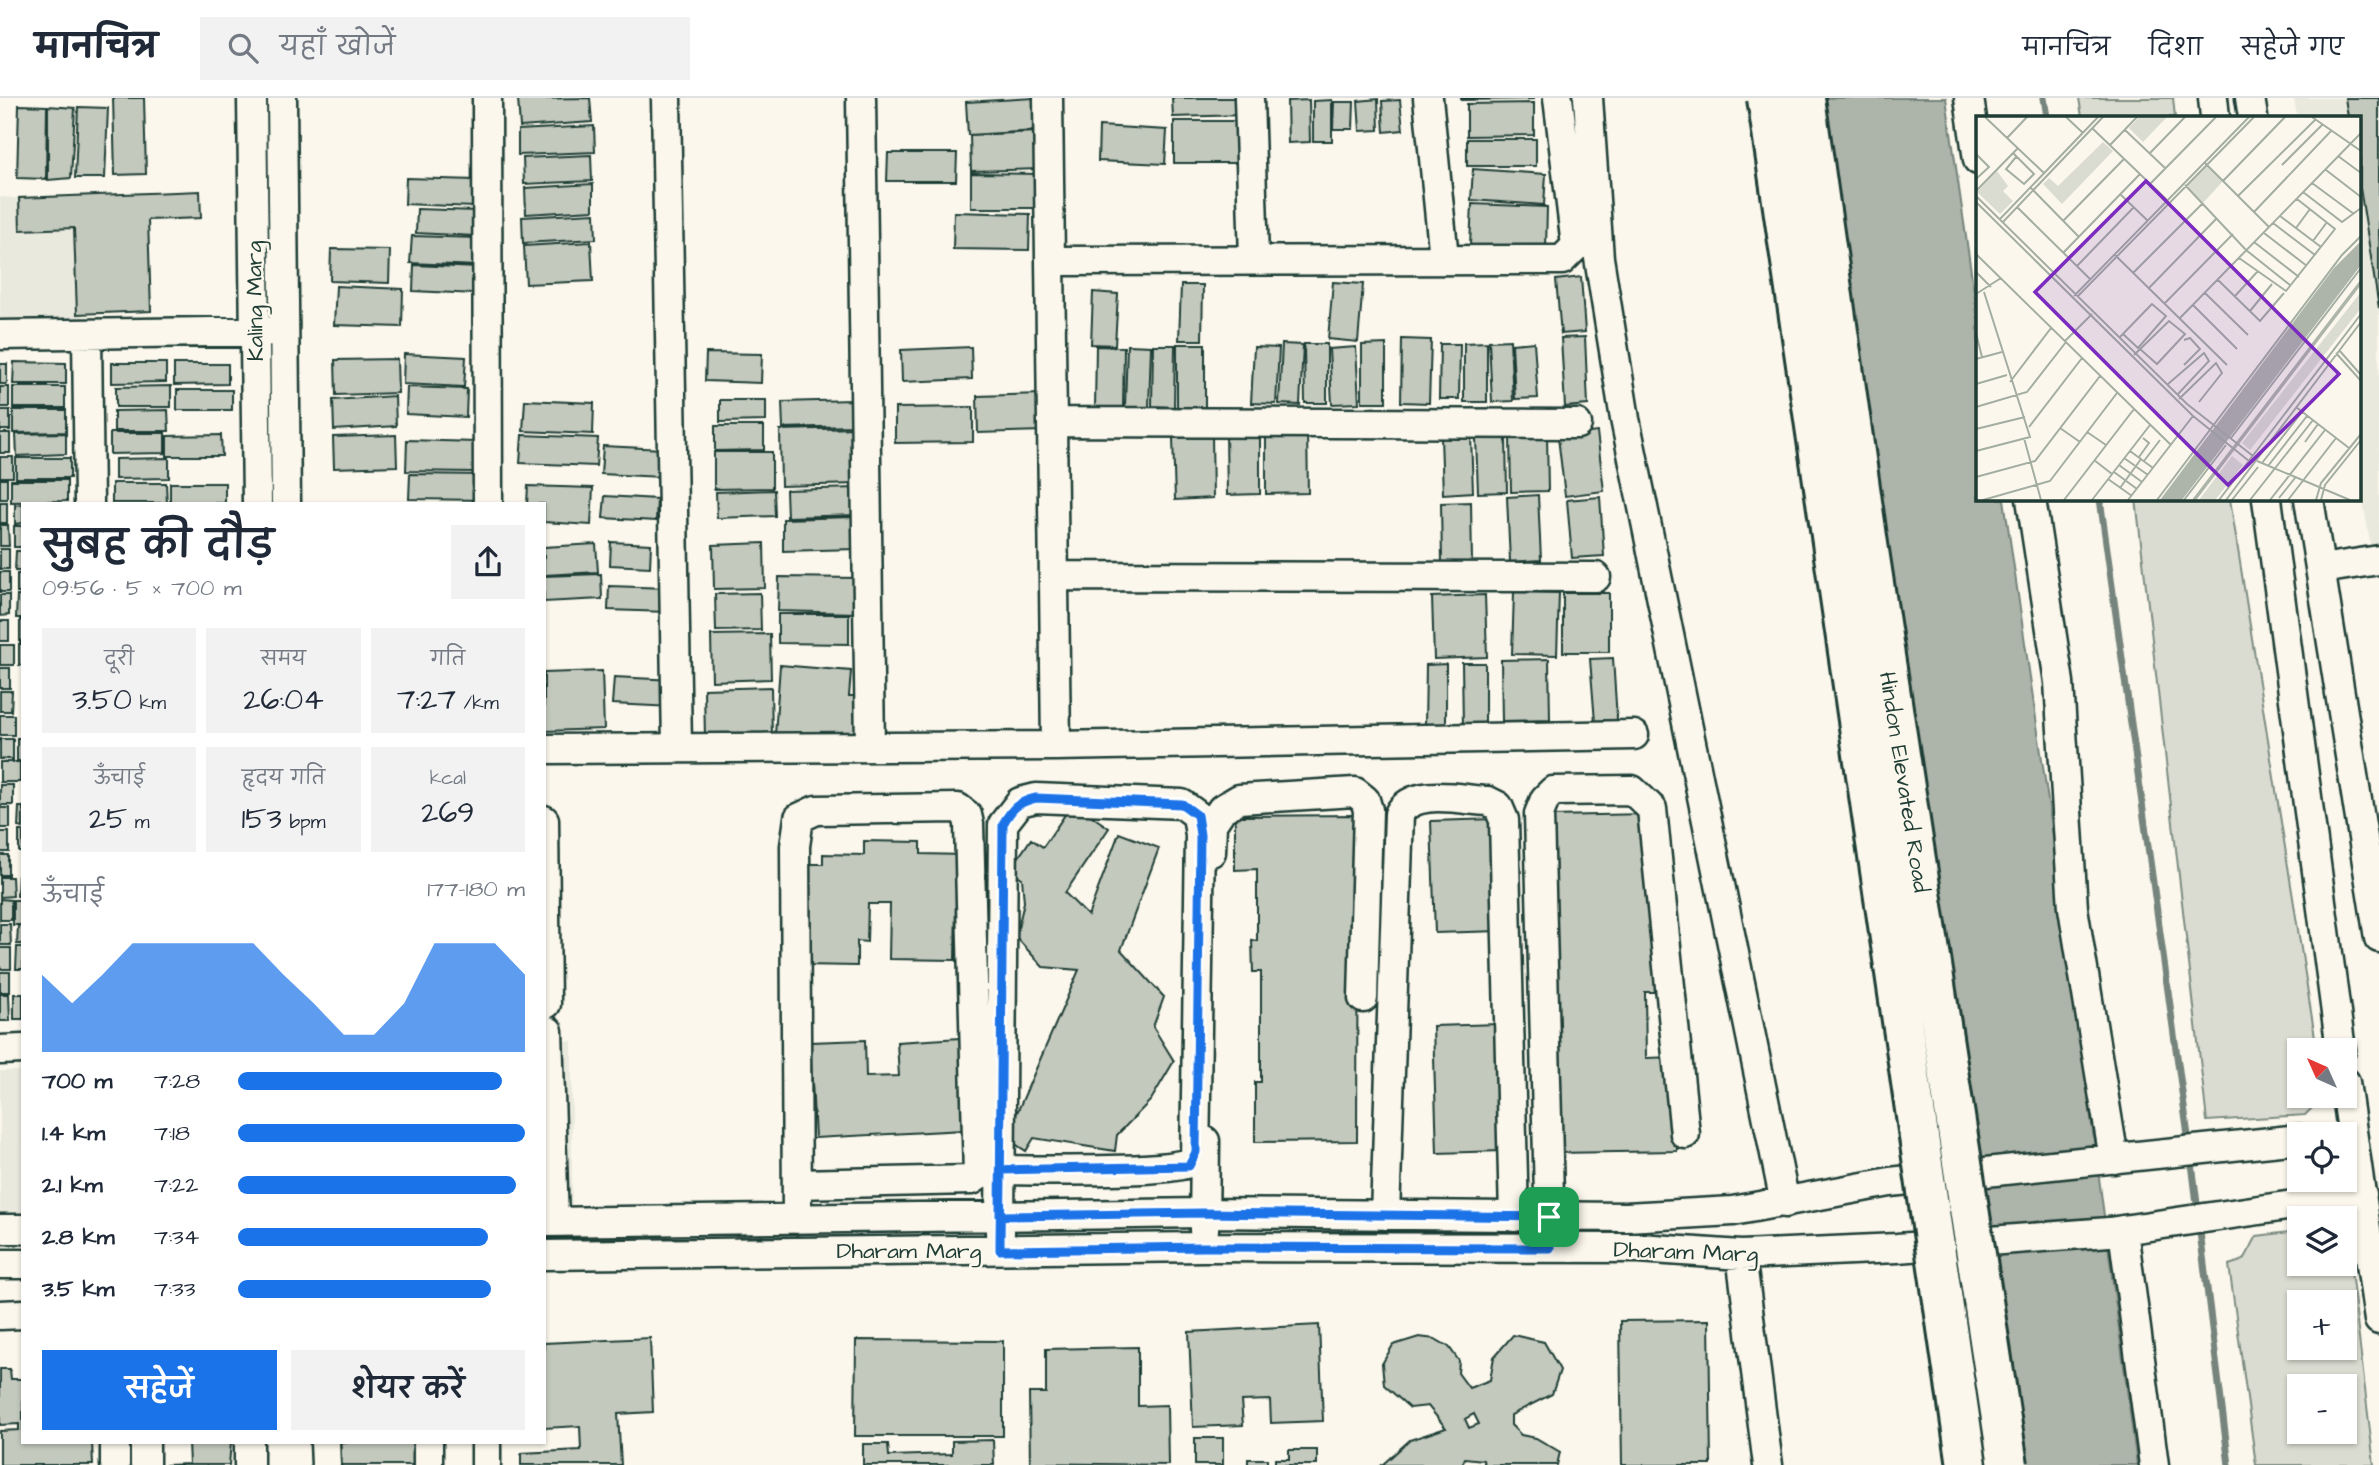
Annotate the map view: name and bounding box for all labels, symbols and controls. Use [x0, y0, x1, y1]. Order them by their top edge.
search box [200, 17, 690, 80]
text: मानचित्र [35, 24, 158, 70]
icon: search [224, 29, 262, 67]
text: यहाँ खोजें [280, 29, 395, 65]
text: मानचित्र [2022, 31, 2110, 65]
text: दिशा [2148, 31, 2203, 65]
text: सहेजे गए [2241, 31, 2344, 65]
inset map [1976, 116, 2362, 500]
street label: Kaling Marg [238, 240, 273, 362]
text: सुबह की दौड़ [42, 520, 274, 572]
button: share [451, 525, 525, 599]
text: 09:56 · 5 × 700 m [42, 572, 242, 604]
text: दूरी [104, 646, 134, 673]
text: समय [261, 646, 306, 673]
text: गति [431, 646, 465, 673]
street label: Hindon Elevated Road [1871, 669, 1937, 895]
text: 3.50 [72, 679, 132, 721]
text: 26:04 [243, 679, 324, 721]
text: 7:27 [397, 679, 456, 721]
text: km [132, 690, 166, 717]
text: /km [456, 690, 499, 717]
text: ऊँचाई [94, 765, 145, 792]
text: हृदय गति [242, 765, 325, 792]
text: kcal [430, 765, 466, 792]
text: 269 [421, 792, 474, 834]
text: 25 [89, 798, 127, 840]
text: 153 [242, 798, 282, 840]
text: m [127, 809, 150, 836]
text: bpm [282, 809, 325, 836]
text: 177–180 m [427, 873, 525, 905]
text: ऊँचाई [42, 879, 104, 911]
north arrow [2287, 1038, 2357, 1108]
map controls [2287, 1038, 2357, 1444]
text: 700 m [42, 1065, 112, 1097]
text: 7:28 [154, 1065, 200, 1097]
text: 1.4 km [42, 1117, 105, 1149]
text: 7:18 [154, 1117, 190, 1149]
button: locate [2287, 1122, 2357, 1192]
text: 2.1 km [42, 1169, 103, 1201]
text: 7:22 [154, 1169, 198, 1201]
pin [1519, 1187, 1579, 1247]
icon: arrive [1530, 1198, 1568, 1236]
button: layers [2287, 1206, 2357, 1276]
text: 2.8 km [42, 1221, 115, 1253]
text: 7:34 [154, 1221, 199, 1253]
street label: Dharam Marg [1613, 1233, 1759, 1272]
street label: Dharam Marg [837, 1235, 982, 1268]
text: 3.5 km [42, 1273, 114, 1305]
text: 7:33 [154, 1273, 195, 1305]
button: + [2287, 1290, 2357, 1360]
button: सहेजें [42, 1350, 277, 1430]
button: शेयर करें [291, 1350, 525, 1430]
button: − [2287, 1374, 2357, 1444]

